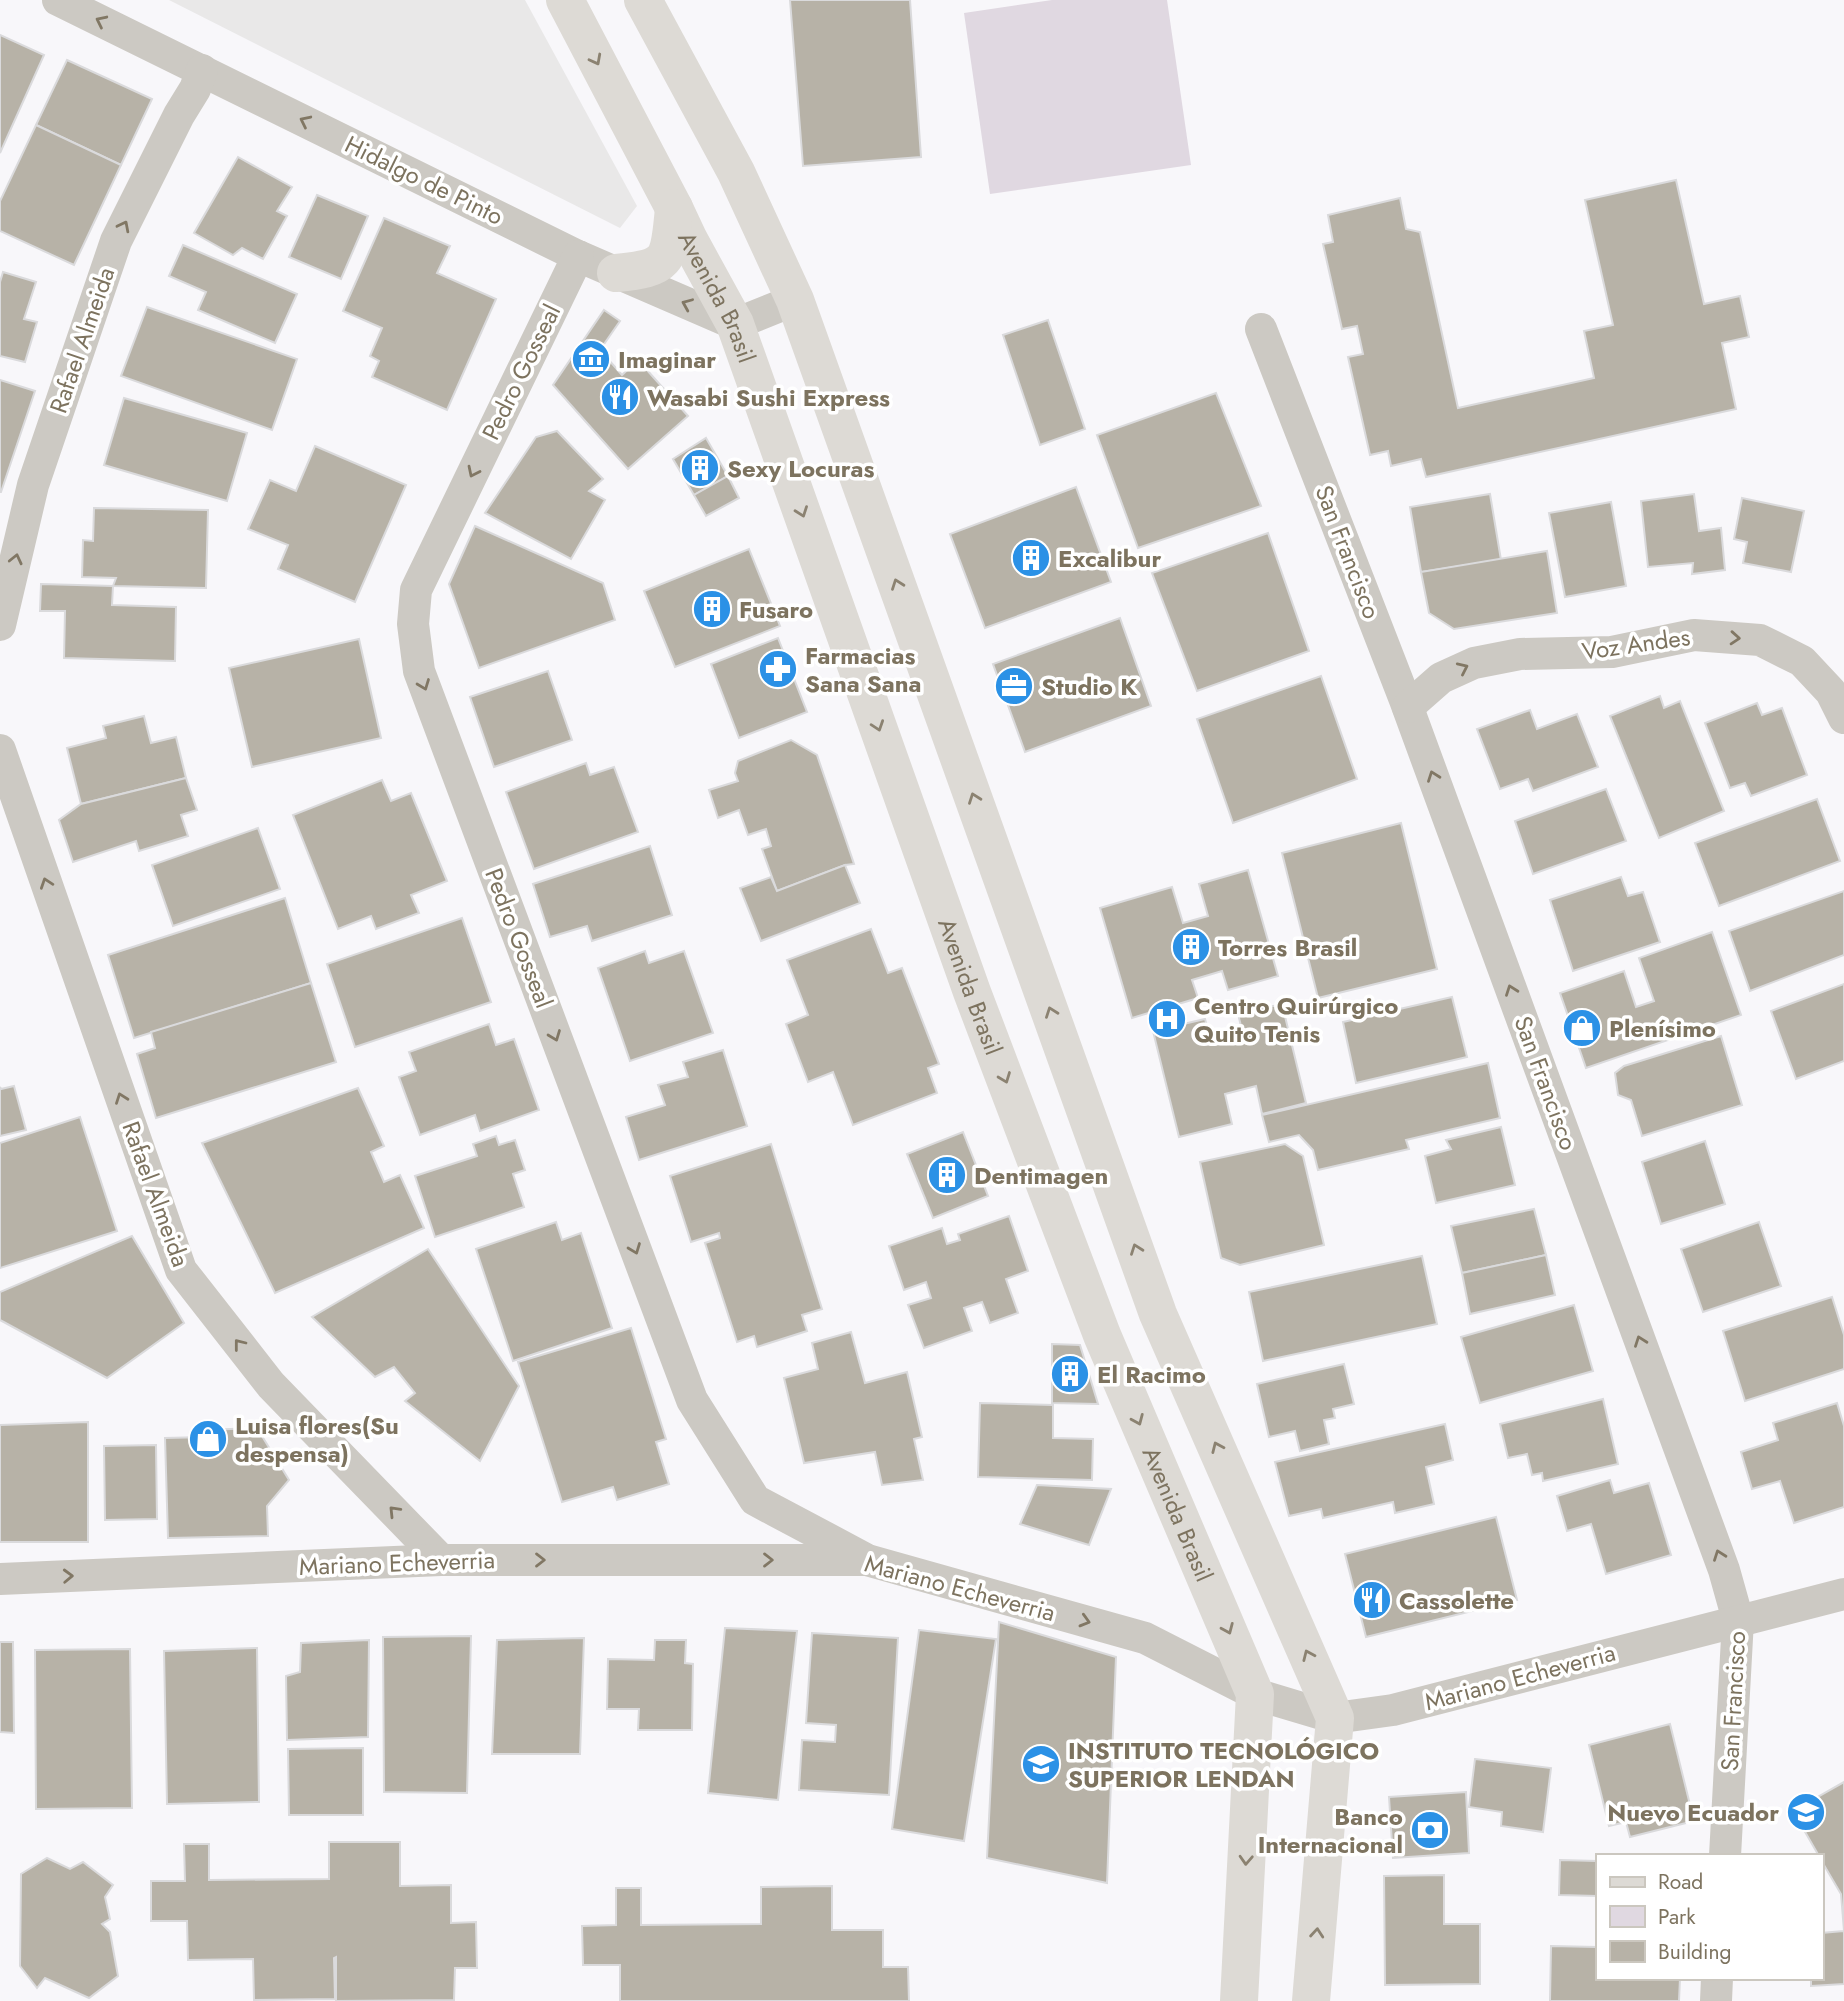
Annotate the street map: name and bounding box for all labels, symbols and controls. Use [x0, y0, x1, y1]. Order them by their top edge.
one-way arrow [96, 15, 108, 29]
one-way arrow [588, 53, 602, 66]
one-way arrow [300, 116, 312, 130]
street label: Hidalgo de Pinto [339, 127, 509, 233]
one-way arrow [115, 221, 129, 233]
street label: Avenida Brasil [670, 226, 765, 367]
street label: Rafael Almeida [41, 262, 123, 418]
street label: Pedro Gosseal [473, 298, 569, 446]
one-way arrow [682, 298, 694, 312]
museum icon: Imaginar [570, 338, 612, 380]
place label: Imaginar [618, 342, 716, 377]
restaurant icon: Wasabi Sushi Express [599, 376, 641, 418]
place label: Wasabi Sushi Express [647, 380, 890, 415]
building icon: Sexy Locuras [679, 447, 721, 489]
place label: Sexy Locuras [727, 451, 875, 486]
one-way arrow [467, 465, 481, 477]
street label: San Francisco [1307, 480, 1389, 624]
one-way arrow [794, 505, 808, 517]
building icon: Excalibur [1010, 537, 1052, 579]
place label: Excalibur [1058, 541, 1161, 576]
one-way arrow [8, 553, 22, 565]
one-way arrow [892, 578, 906, 590]
building icon: Fusaro [691, 588, 733, 630]
place label: Fusaro [739, 592, 813, 627]
street label: Voz Andes [1580, 619, 1692, 669]
one-way arrow [1730, 630, 1741, 645]
place label: Farmacias Sana Sana [805, 638, 922, 701]
pharmacy icon: Farmacias Sana Sana [757, 648, 799, 690]
one-way arrow [1456, 662, 1468, 676]
office icon: Studio K [993, 665, 1035, 707]
place label: Studio K [1041, 669, 1137, 704]
one-way arrow [416, 678, 430, 690]
one-way arrow [870, 719, 884, 731]
one-way arrow [1427, 771, 1441, 783]
one-way arrow [968, 792, 982, 804]
street label: Pedro Gosseal [476, 863, 562, 1013]
one-way arrow [40, 878, 54, 890]
street label: Avenida Brasil [930, 913, 1012, 1060]
building icon: Torres Brasil [1170, 926, 1212, 968]
place label: Torres Brasil [1218, 930, 1357, 965]
one-way arrow [1505, 984, 1519, 996]
place label: Centro Quirúrgico Quito Tenis [1194, 988, 1398, 1051]
hospital icon: Centro Quirúrgico Quito Tenis [1146, 998, 1188, 1040]
one-way arrow [1045, 1007, 1059, 1019]
shop icon: Plenísimo [1561, 1007, 1603, 1049]
street label: San Francisco [1506, 1011, 1586, 1155]
place label: Plenísimo [1609, 1011, 1716, 1046]
one-way arrow [547, 1029, 561, 1041]
one-way arrow [996, 1072, 1010, 1084]
one-way arrow [115, 1093, 129, 1105]
street label: Rafael Almeida [113, 1116, 199, 1272]
building icon: Dentimagen [926, 1154, 968, 1196]
place label: Dentimagen [974, 1158, 1108, 1193]
one-way arrow [627, 1242, 641, 1254]
one-way arrow [1130, 1244, 1144, 1256]
one-way arrow [1635, 1336, 1649, 1348]
one-way arrow [235, 1340, 248, 1352]
building icon: El Racimo [1049, 1353, 1091, 1395]
place label: El Racimo [1097, 1357, 1206, 1392]
place label: Luisa flores(Su despensa) [235, 1408, 399, 1471]
one-way arrow [1130, 1413, 1144, 1425]
shop icon: Luisa flores(Su despensa) [187, 1418, 229, 1460]
street label: Avenida Brasil [1134, 1441, 1222, 1587]
one-way arrow [1211, 1441, 1225, 1454]
one-way arrow [389, 1507, 402, 1520]
street label: Mariano Echeverria [298, 1542, 496, 1584]
street label: Mariano Echeverria [861, 1546, 1059, 1630]
one-way arrow [1713, 1549, 1727, 1561]
one-way arrow [536, 1552, 546, 1568]
one-way arrow [763, 1552, 774, 1568]
one-way arrow [63, 1568, 74, 1583]
restaurant icon: Cassolette [1351, 1579, 1393, 1621]
place label: Cassolette [1399, 1583, 1514, 1618]
one-way arrow [1079, 1613, 1091, 1627]
one-way arrow [1219, 1623, 1233, 1635]
street label: San Francisco [1712, 1630, 1754, 1772]
street label: Mariano Echeverria [1421, 1635, 1619, 1719]
one-way arrow [1302, 1650, 1316, 1662]
place label: INSTITUTO TECNOLÓGICO SUPERIOR LENDAN [1068, 1733, 1379, 1796]
school or university icon: INSTITUTO TECNOLÓGICO SUPERIOR LENDAN [1020, 1743, 1062, 1785]
school or university icon: Nuevo Ecuador [1785, 1791, 1827, 1833]
place label: Nuevo Ecuador [1607, 1795, 1779, 1830]
place label: Banco Internacional [1258, 1799, 1403, 1862]
bank icon: Banco Internacional [1409, 1809, 1451, 1851]
legend [1596, 1854, 1823, 1980]
one-way arrow [1239, 1855, 1254, 1866]
text: Road [1658, 1867, 1703, 1897]
text: Park [1658, 1902, 1696, 1932]
one-way arrow [1309, 1927, 1324, 1938]
text: Building [1658, 1937, 1731, 1967]

